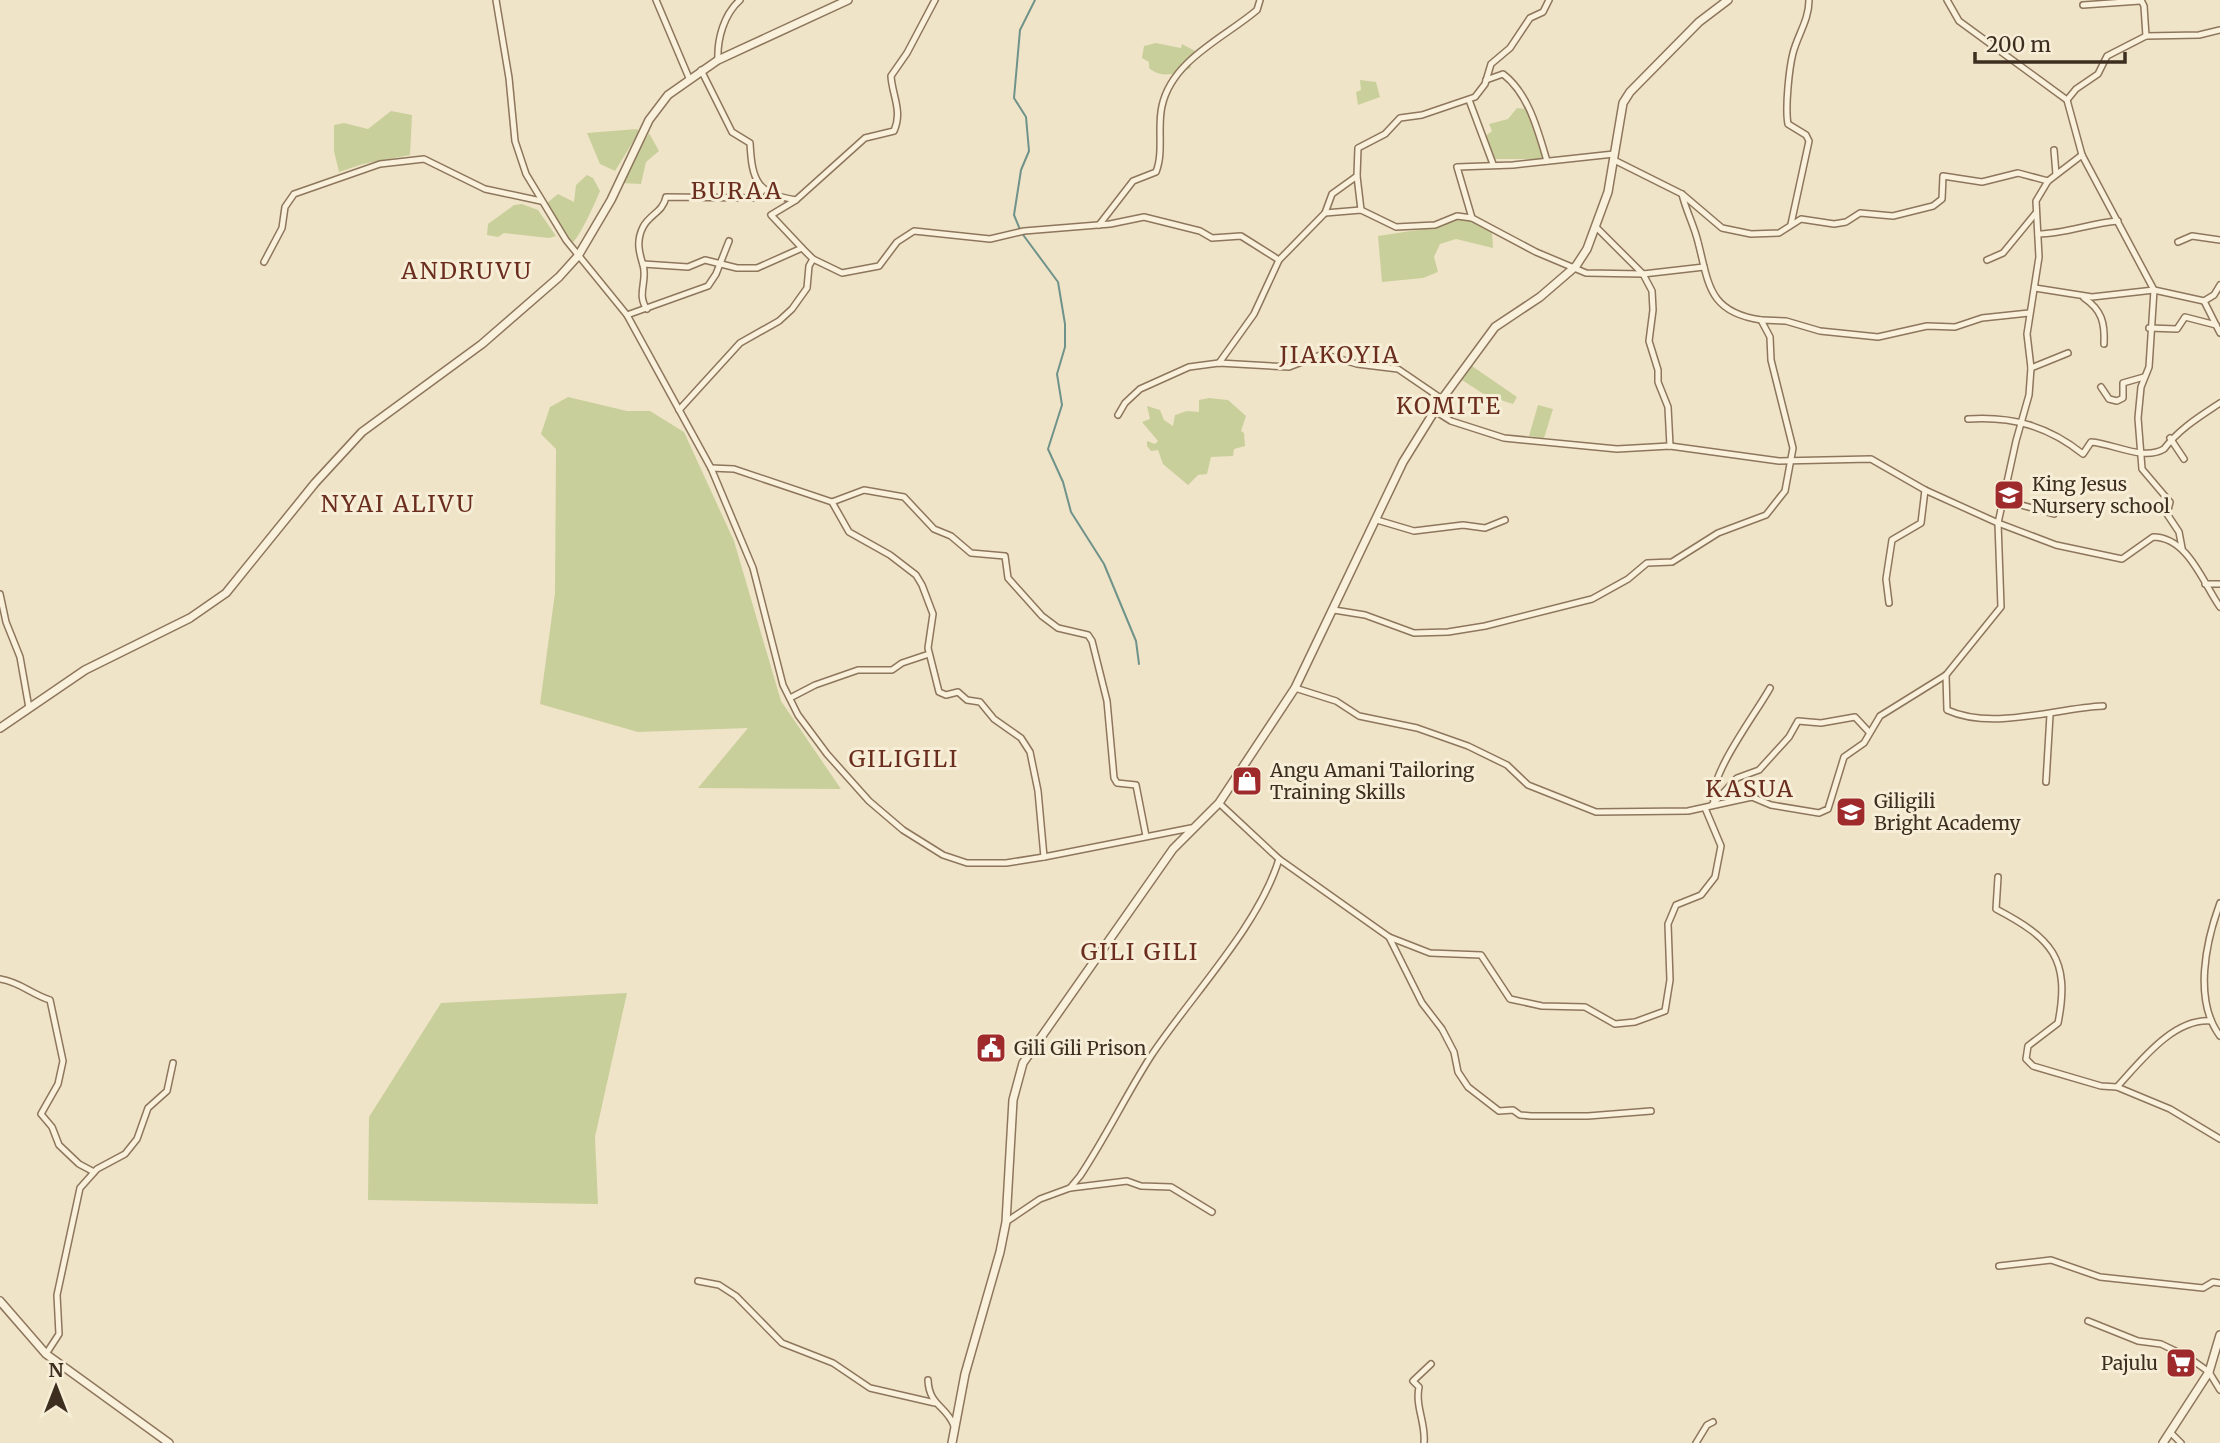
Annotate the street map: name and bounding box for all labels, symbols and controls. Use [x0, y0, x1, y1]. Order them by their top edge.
scale bar [1975, 21, 2126, 65]
text: 200 m [1986, 31, 2051, 58]
district label: BURAA [691, 176, 783, 205]
district label: ANDRUVU [400, 256, 533, 285]
district label: JIAKOYIA [1279, 340, 1400, 369]
district label: KOMITE [1396, 391, 1502, 420]
place label: King Jesus Nursery school [2032, 472, 2170, 518]
school or university icon: King Jesus Nursery school [1992, 478, 2026, 512]
district label: NYAI ALIVU [321, 489, 475, 518]
district label: GILIGILI [849, 744, 959, 773]
place label: Angu Amani Tailoring Training Skills [1269, 758, 1475, 804]
shop icon: Angu Amani Tailoring Training Skills [1230, 764, 1264, 798]
district label: KASUA [1705, 774, 1795, 803]
place label: Giligili Bright Academy [1874, 789, 2021, 835]
school or university icon: Giligili Bright Academy [1834, 795, 1868, 829]
district label: GILI GILI [1081, 937, 1199, 966]
public building icon: Gili Gili Prison [974, 1031, 1008, 1065]
place label: Gili Gili Prison [1014, 1036, 1147, 1060]
supermarket icon: Pajulu [2164, 1346, 2198, 1380]
place label: Pajulu [2101, 1351, 2158, 1375]
north arrow [21, 1352, 91, 1422]
text: N [48, 1358, 64, 1382]

